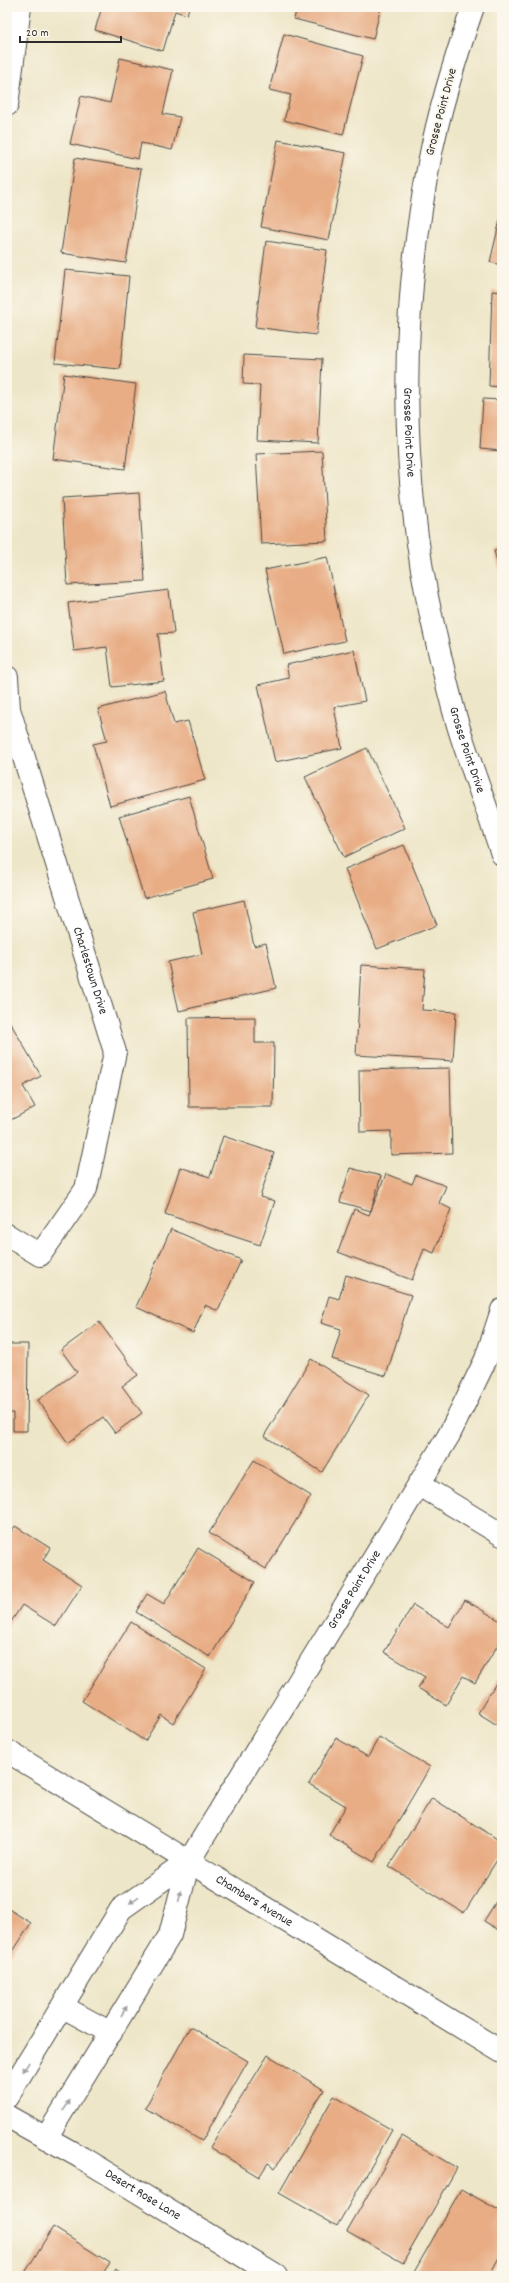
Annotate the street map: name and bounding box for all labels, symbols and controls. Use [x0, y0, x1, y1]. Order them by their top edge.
scale bar [20, 18, 121, 44]
text: 20 m [26, 25, 49, 42]
street label: Grosse Point Drive [421, 66, 463, 158]
street label: Grosse Point Drive [398, 387, 420, 478]
street label: Grosse Point Drive [444, 705, 490, 796]
street label: Charlestown Drive [67, 925, 112, 1017]
street label: Grosse Point Drive [323, 1546, 386, 1633]
street label: Chambers Avenue [212, 1870, 297, 1932]
one-way arrow [178, 1889, 184, 1902]
one-way arrow [129, 1896, 140, 1904]
one-way arrow [120, 2006, 128, 2016]
one-way arrow [22, 2062, 30, 2072]
one-way arrow [63, 2099, 70, 2111]
street label: Desert Rose Lane [101, 2165, 185, 2225]

